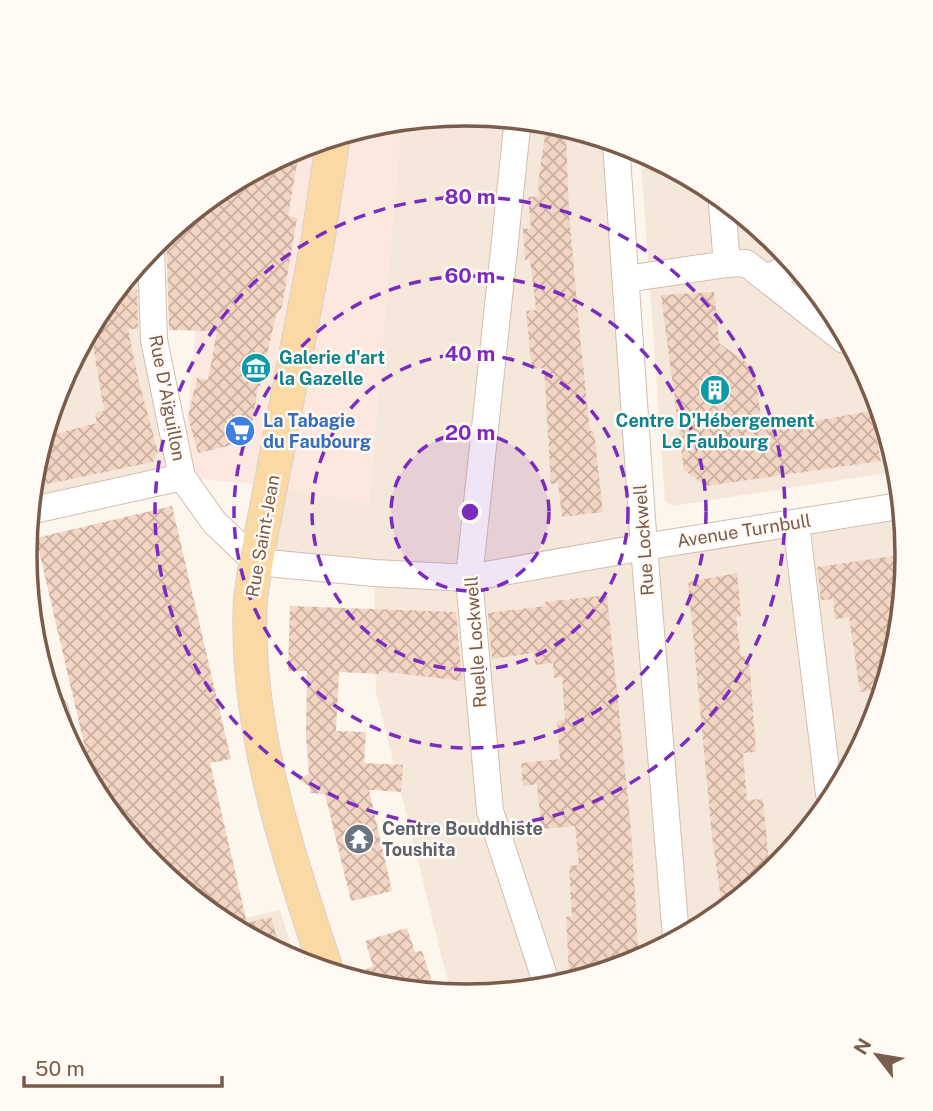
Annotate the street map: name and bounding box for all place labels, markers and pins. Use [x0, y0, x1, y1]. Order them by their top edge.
place label: Galerie d'art la Gazelle [279, 347, 385, 389]
museum icon: Galerie d'art la Gazelle [239, 351, 273, 385]
building icon: Centre D'Hébergement Le Faubourg [698, 373, 732, 407]
place label: La Tabagie du Faubourg [263, 410, 371, 452]
place label: Centre D'Hébergement Le Faubourg [615, 410, 815, 452]
supermarket icon: La Tabagie du Faubourg [223, 414, 257, 448]
centre of rings [458, 500, 482, 524]
place label: Centre Bouddhiste Toushita [382, 818, 543, 860]
temple icon: Centre Bouddhiste Toushita [342, 822, 376, 856]

